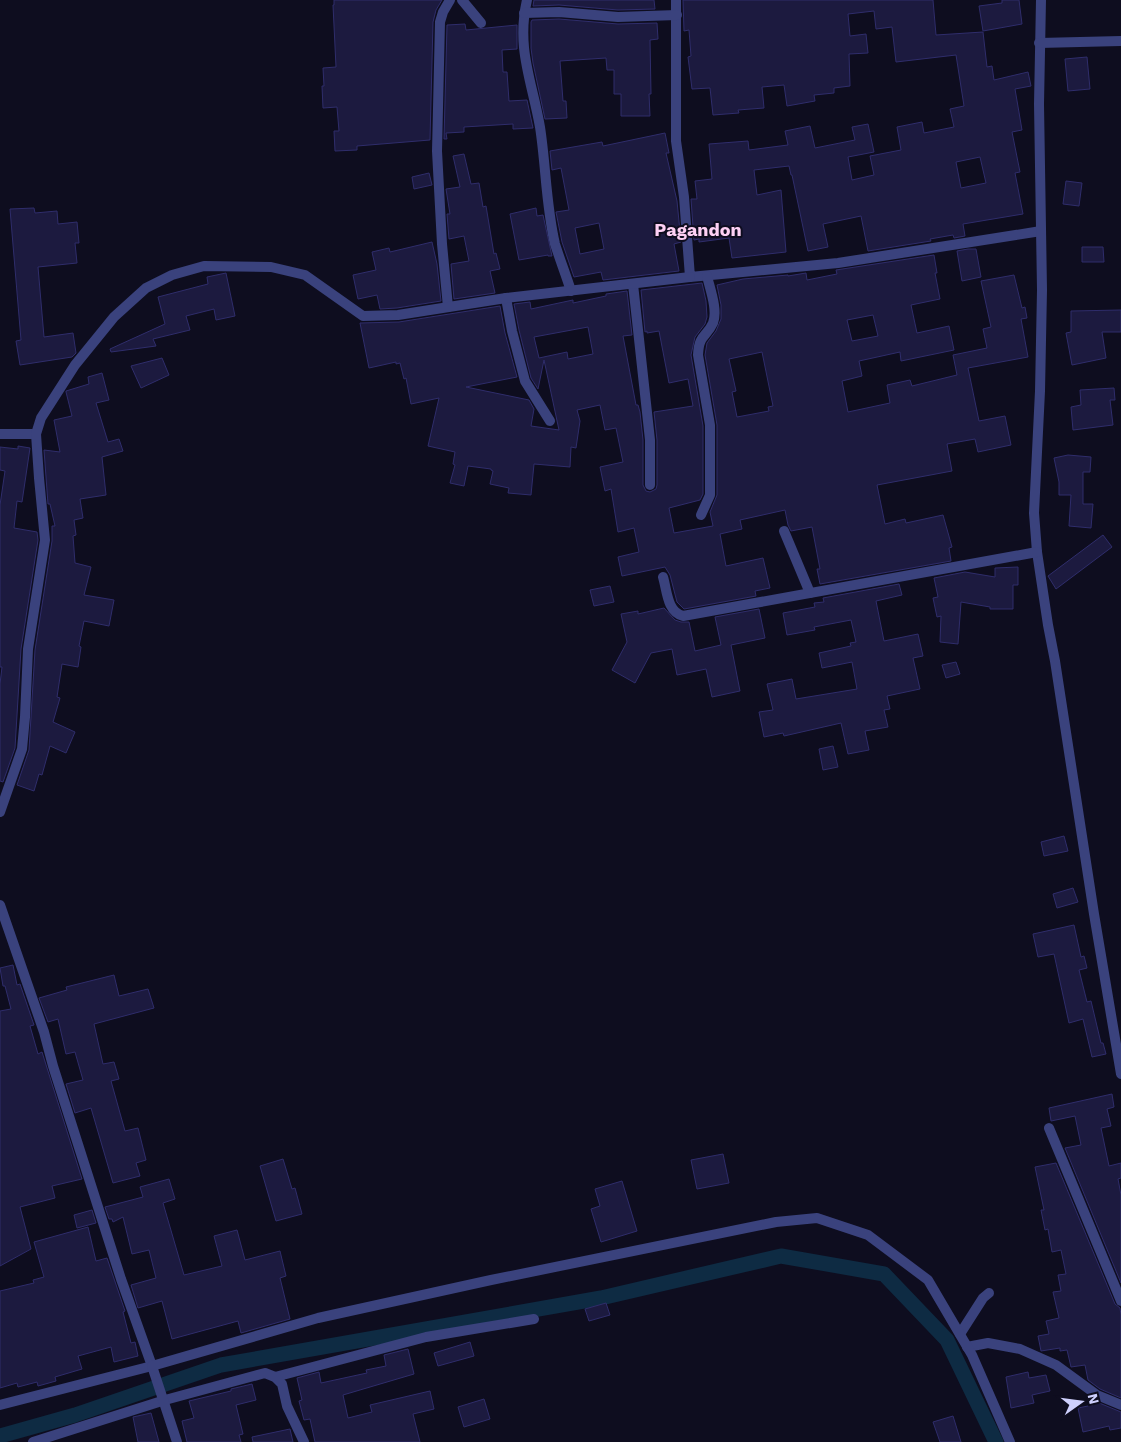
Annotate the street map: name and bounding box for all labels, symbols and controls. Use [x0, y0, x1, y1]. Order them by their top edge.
district label: Pagandon [654, 219, 742, 240]
north arrow [1056, 1377, 1106, 1427]
text: N [1085, 1392, 1103, 1406]

